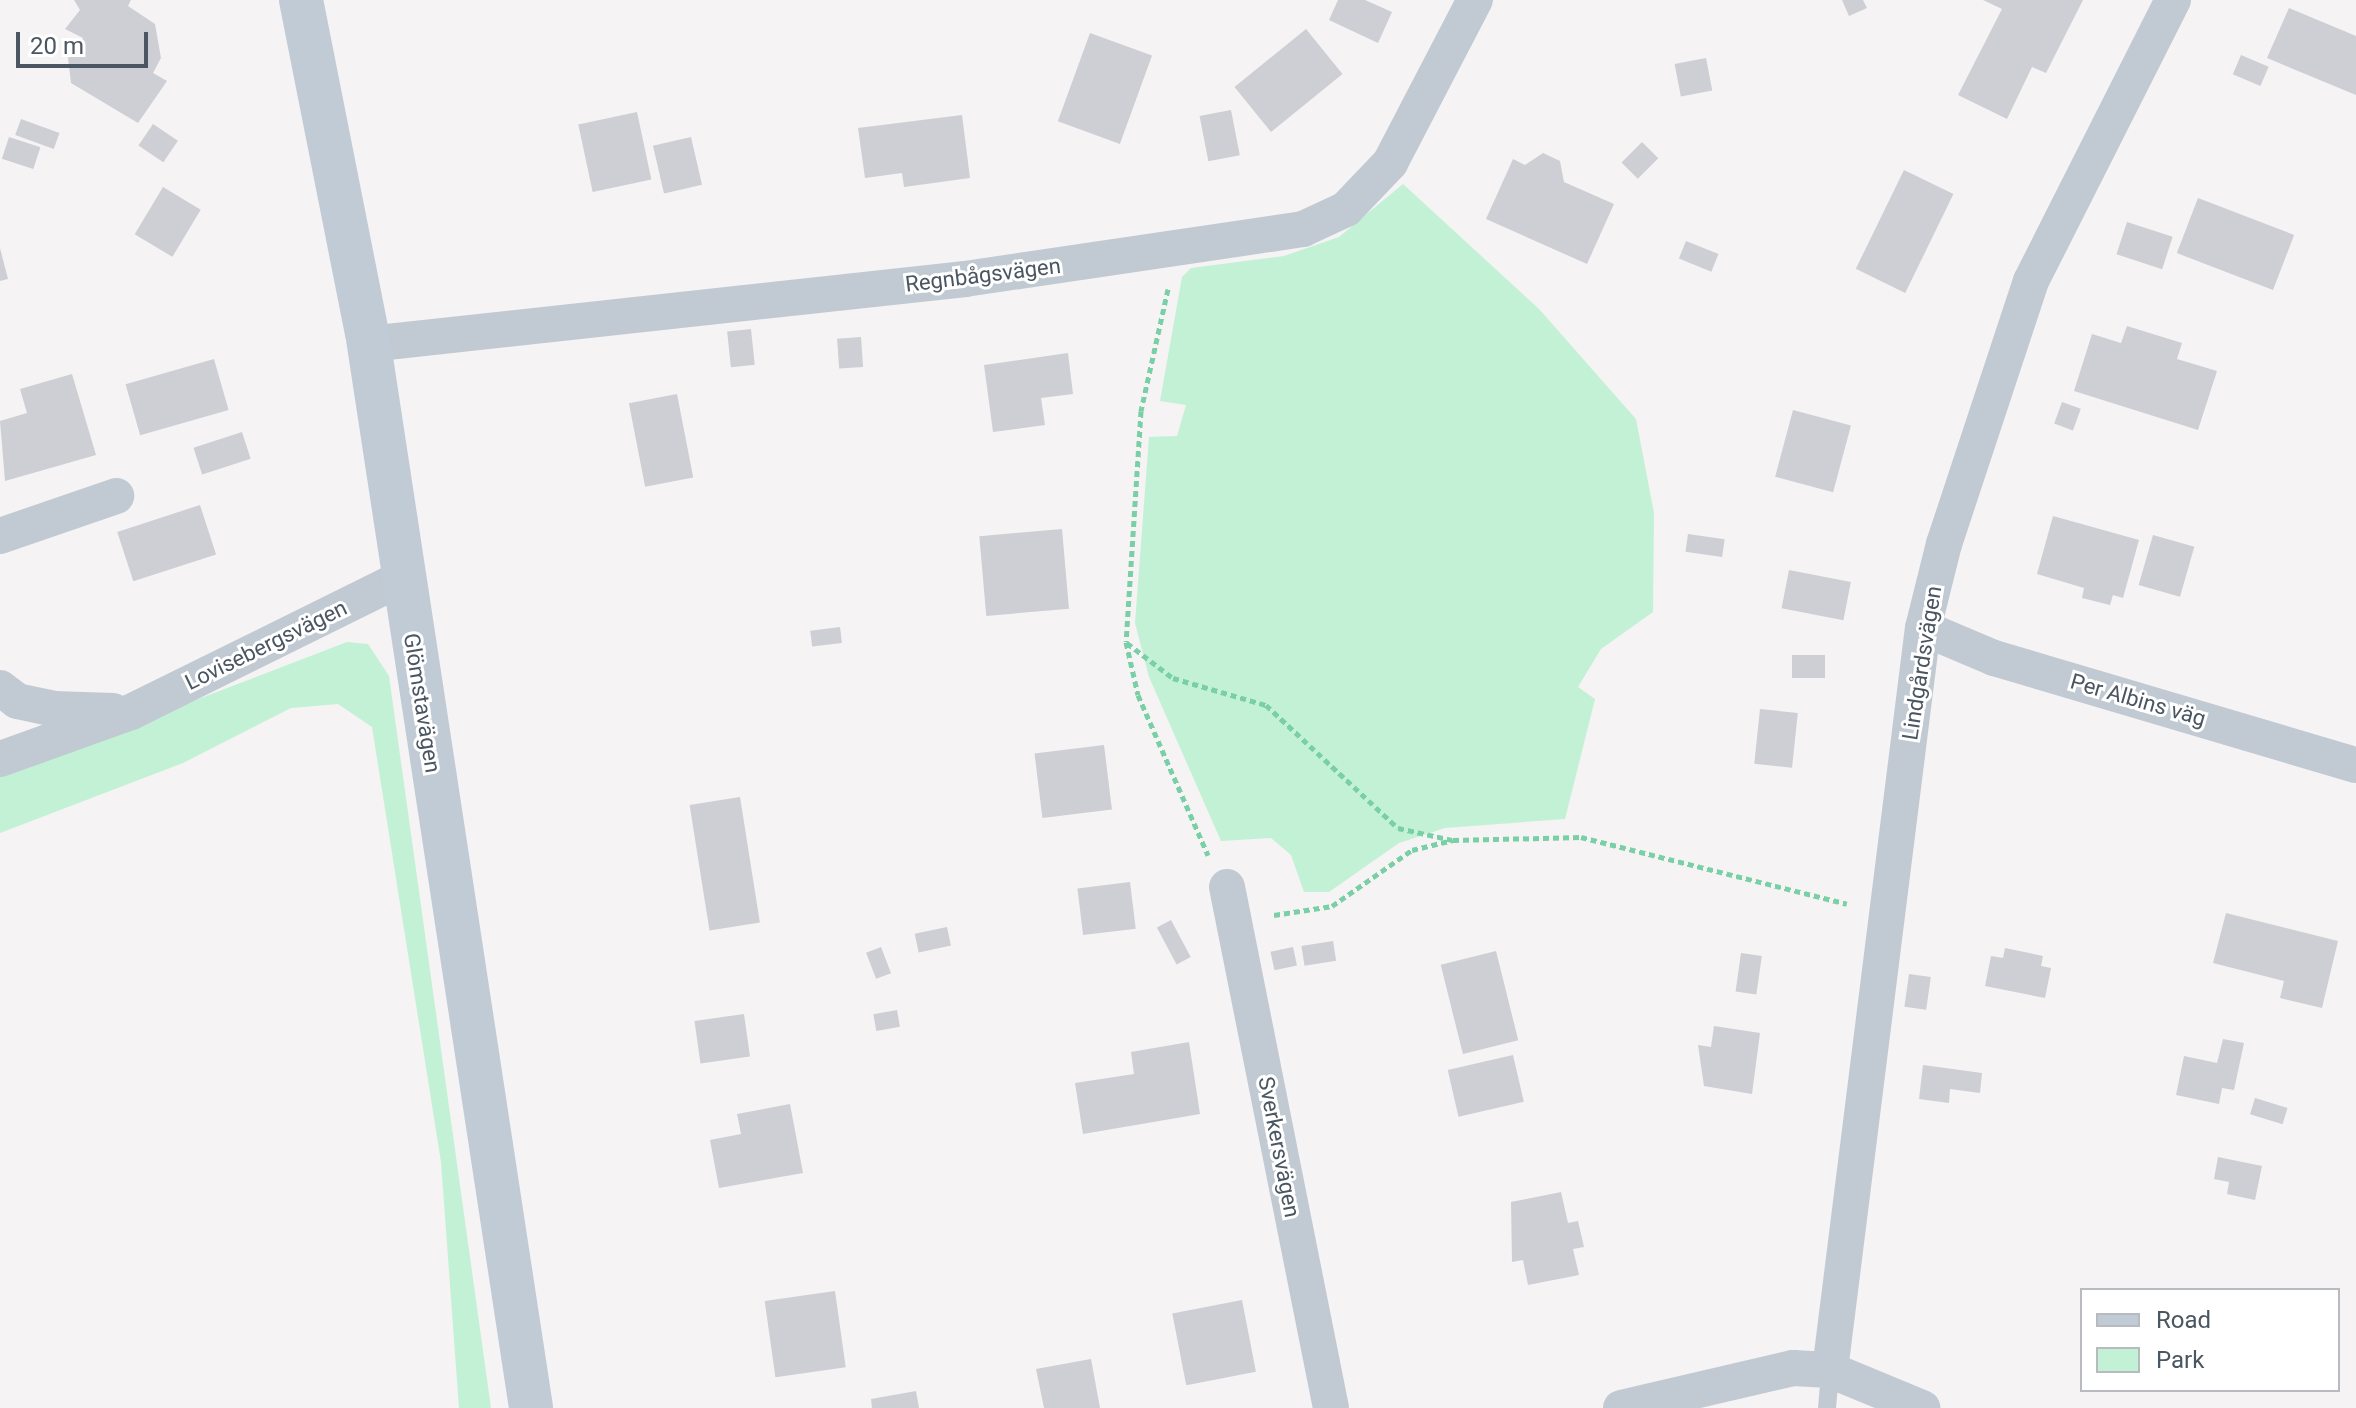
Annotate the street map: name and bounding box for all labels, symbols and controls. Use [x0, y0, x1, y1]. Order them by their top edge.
scale bar [20, 16, 152, 66]
text: 20 m [30, 32, 84, 60]
street label: Regnbågsvägen [904, 252, 1062, 298]
street label: Lindgårdsvägen [1897, 584, 1947, 742]
street label: Lovisebergsvägen [181, 594, 351, 696]
street label: Glömstavägen [398, 631, 446, 775]
street label: Per Albins väg [2067, 668, 2209, 732]
street label: Sverkersvägen [1252, 1074, 1306, 1220]
legend [2080, 1288, 2340, 1392]
text: Road [2156, 1306, 2211, 1334]
text: Park [2156, 1346, 2204, 1374]

